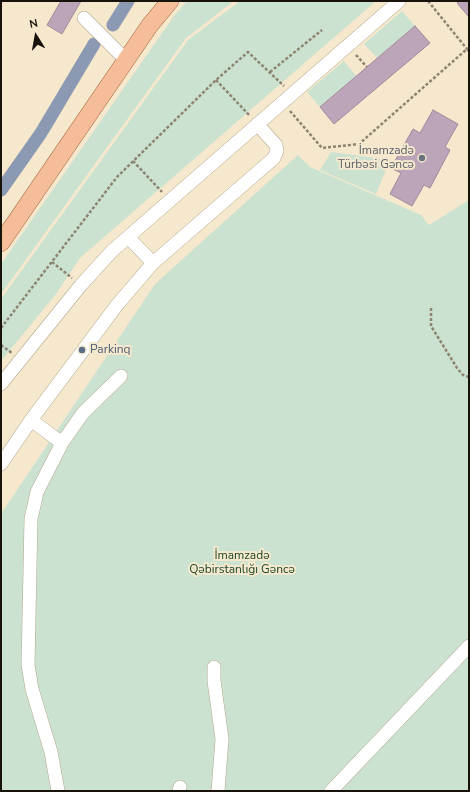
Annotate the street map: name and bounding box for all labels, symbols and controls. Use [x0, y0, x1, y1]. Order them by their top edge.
north arrow [16, 16, 56, 56]
text: N [28, 16, 39, 32]
place label: İmamzadə Türbəsi Gəncə [338, 144, 414, 172]
marker: İmamzadə Türbəsi Gəncə [417, 153, 427, 163]
place label: Parkinq [90, 343, 131, 357]
marker: Parkinq [77, 345, 87, 355]
park label: İmamzadə Qəbirstanlığı Gəncə [189, 549, 295, 577]

